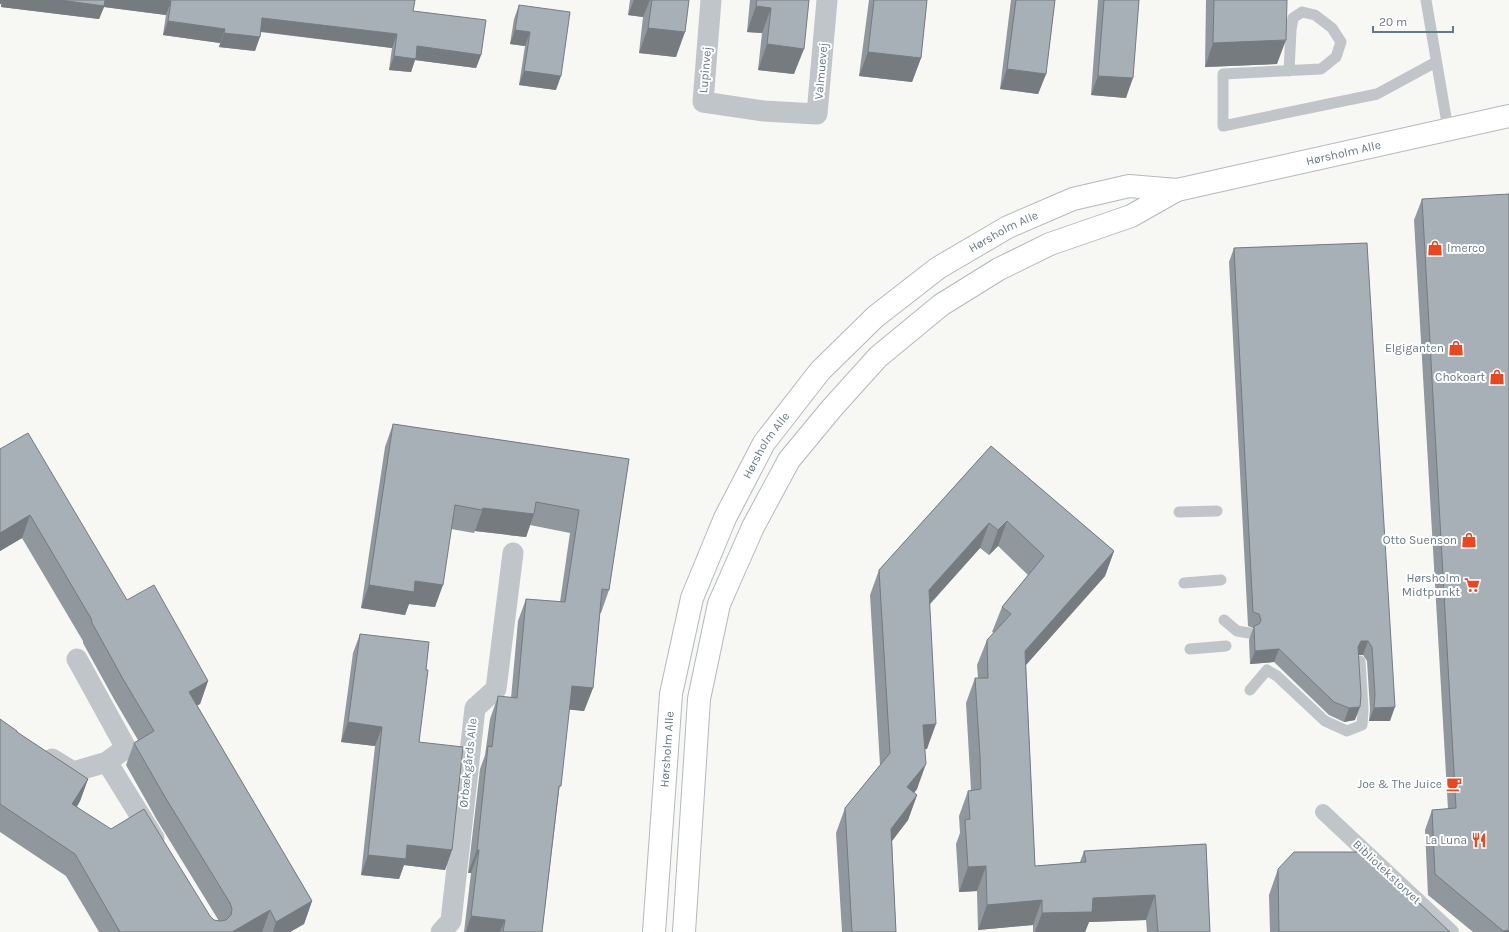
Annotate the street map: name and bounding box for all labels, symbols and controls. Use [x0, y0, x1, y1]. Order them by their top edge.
scale bar [1373, 8, 1453, 34]
text: 20 m [1379, 15, 1407, 29]
street label: Valmuevej [812, 42, 830, 100]
street label: Lupinvej [696, 46, 714, 94]
street label: Hørsholm Alle [1305, 138, 1382, 168]
street label: Hørsholm Alle [966, 208, 1040, 255]
shop icon: Imerco [1426, 239, 1444, 257]
place label: Imerco [1447, 241, 1485, 255]
shop icon: Elgiganten [1447, 339, 1465, 357]
place label: Elgiganten [1385, 341, 1444, 355]
shop icon: Chokoart [1488, 368, 1506, 386]
place label: Chokoart [1435, 370, 1485, 384]
street label: Hørsholm Alle [740, 409, 792, 481]
shop icon: Otto Suenson [1460, 531, 1478, 549]
place label: Otto Suenson [1383, 533, 1457, 547]
place label: Hørsholm Midtpunkt [1402, 571, 1460, 599]
supermarket icon: Hørsholm Midtpunkt [1463, 576, 1481, 594]
street label: Hørsholm Alle [657, 711, 677, 788]
street label: Ørbækgårds Alle [456, 718, 480, 808]
cafe icon: Joe & The Juice [1445, 775, 1463, 793]
place label: Joe & The Juice [1357, 777, 1442, 791]
restaurant icon: La Luna [1470, 831, 1488, 849]
place label: La Luna [1425, 833, 1467, 847]
street label: Bibliotekstorvet [1350, 837, 1424, 907]

